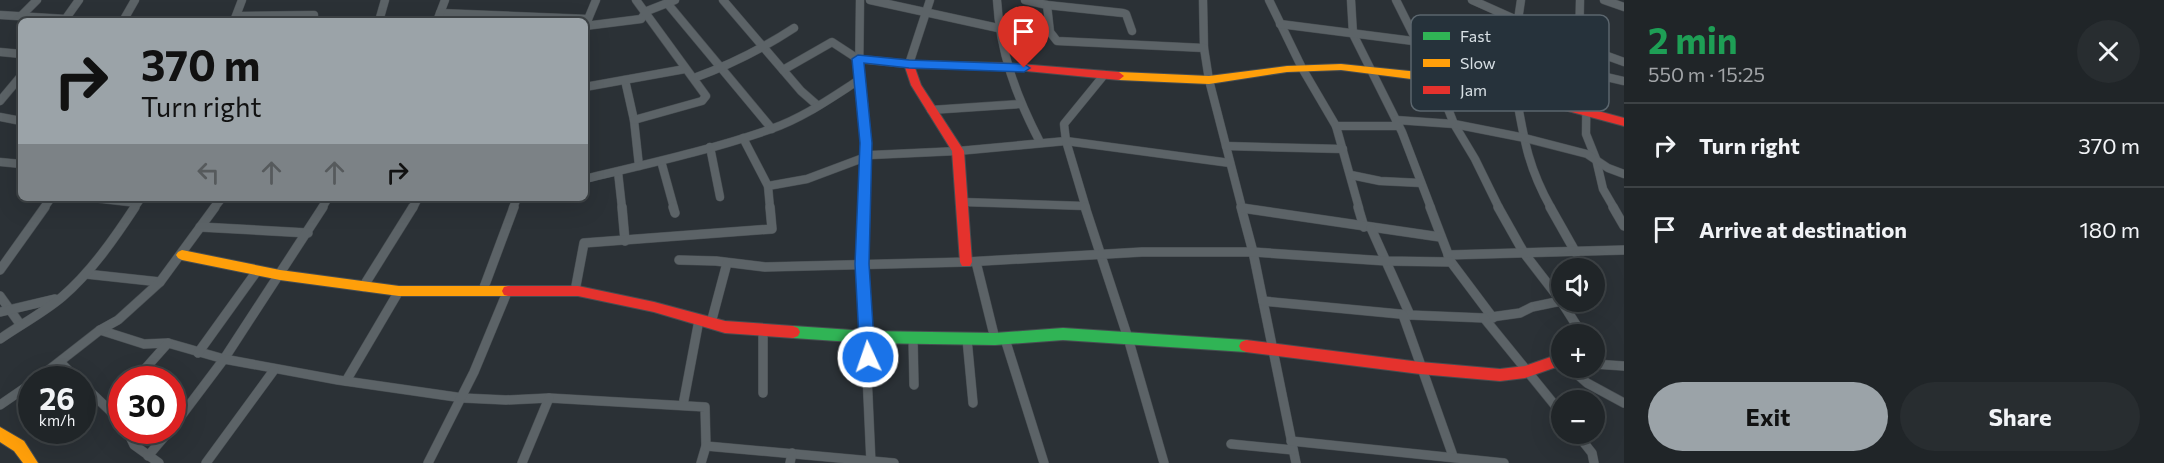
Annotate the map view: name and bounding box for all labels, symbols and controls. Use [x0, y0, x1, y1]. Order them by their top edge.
pin [998, 6, 1049, 68]
icon: arrive [1007, 15, 1040, 48]
legend [1411, 15, 1609, 111]
text: 2 min [1648, 17, 1738, 61]
button: close [2077, 20, 2140, 83]
text: Fast [1460, 26, 1491, 45]
text: 370 m [141, 38, 260, 90]
icon: right [42, 42, 120, 120]
text: Slow [1460, 53, 1496, 72]
text: 550 m · 15:25 [1648, 62, 1765, 86]
text: Jam [1460, 80, 1487, 99]
text: Turn right [141, 90, 261, 123]
icon: right [1648, 129, 1681, 162]
text: Turn right [1699, 132, 1800, 159]
text: 370 m [2078, 132, 2140, 159]
icon: left [192, 156, 225, 189]
icon: ahead [255, 156, 288, 189]
icon: ahead [318, 156, 351, 189]
icon: right [381, 156, 414, 189]
icon: arrive [1648, 213, 1681, 246]
text: Arrive at destination [1699, 216, 1907, 243]
text: 180 m [2079, 216, 2140, 243]
map controls [1551, 258, 1605, 444]
button: sound [1551, 258, 1605, 312]
button: + [1551, 324, 1605, 378]
position arrow [836, 325, 900, 389]
speed limit sign: 30 [108, 366, 186, 444]
text: 26 [39, 379, 75, 416]
button: Exit [1648, 382, 1888, 451]
button: Share [1900, 382, 2140, 451]
button: − [1551, 390, 1605, 444]
text: km/h [39, 411, 75, 429]

